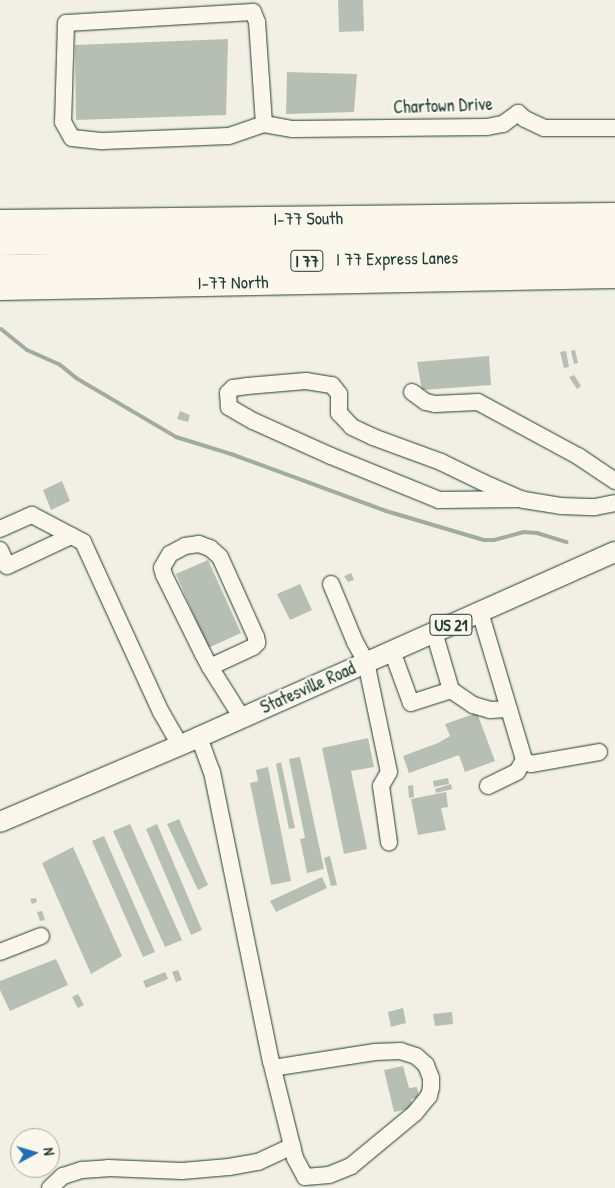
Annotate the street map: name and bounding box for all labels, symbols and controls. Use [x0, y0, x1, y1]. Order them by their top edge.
street label: Chartown Drive [393, 93, 493, 119]
street label: I-77 South [273, 208, 343, 230]
street label: I 77 Express Lanes [336, 247, 458, 271]
road number: I 77 [290, 248, 324, 274]
street label: I-77 North [197, 272, 269, 294]
road number: US 21 [428, 612, 474, 638]
street label: Statesville Road [257, 657, 359, 719]
north arrow [10, 1128, 60, 1178]
text: N [40, 1147, 59, 1156]

